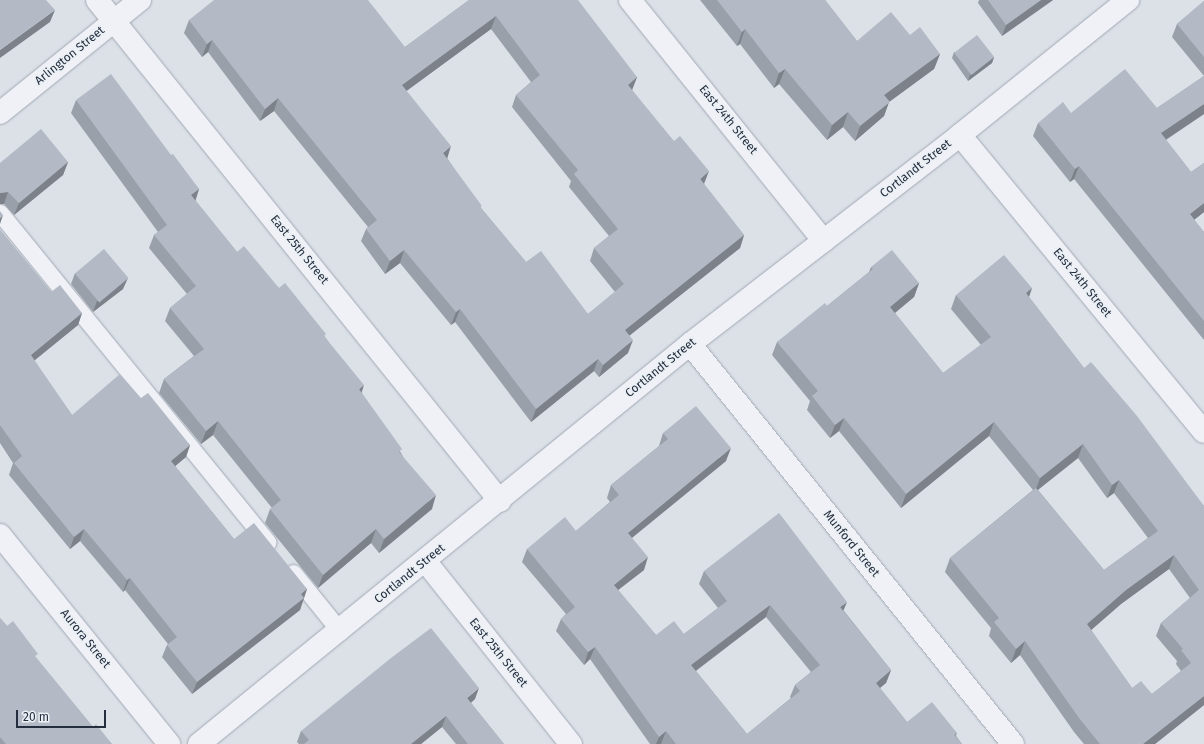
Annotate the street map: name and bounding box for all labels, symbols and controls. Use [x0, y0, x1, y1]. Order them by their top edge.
street label: Arlington Street [32, 23, 108, 89]
street label: East 24th Street [696, 82, 760, 158]
street label: Cortlandt Street [877, 137, 955, 201]
street label: East 25th Street [267, 213, 331, 287]
street label: East 24th Street [1050, 245, 1114, 321]
street label: Cortlandt Street [623, 335, 699, 401]
street label: Munford Street [820, 508, 882, 580]
street label: Cortlandt Street [372, 541, 448, 607]
street label: Aurora Street [57, 607, 113, 671]
street label: East 25th Street [466, 616, 530, 690]
scale bar [18, 702, 108, 728]
text: 20 m [23, 710, 49, 724]

